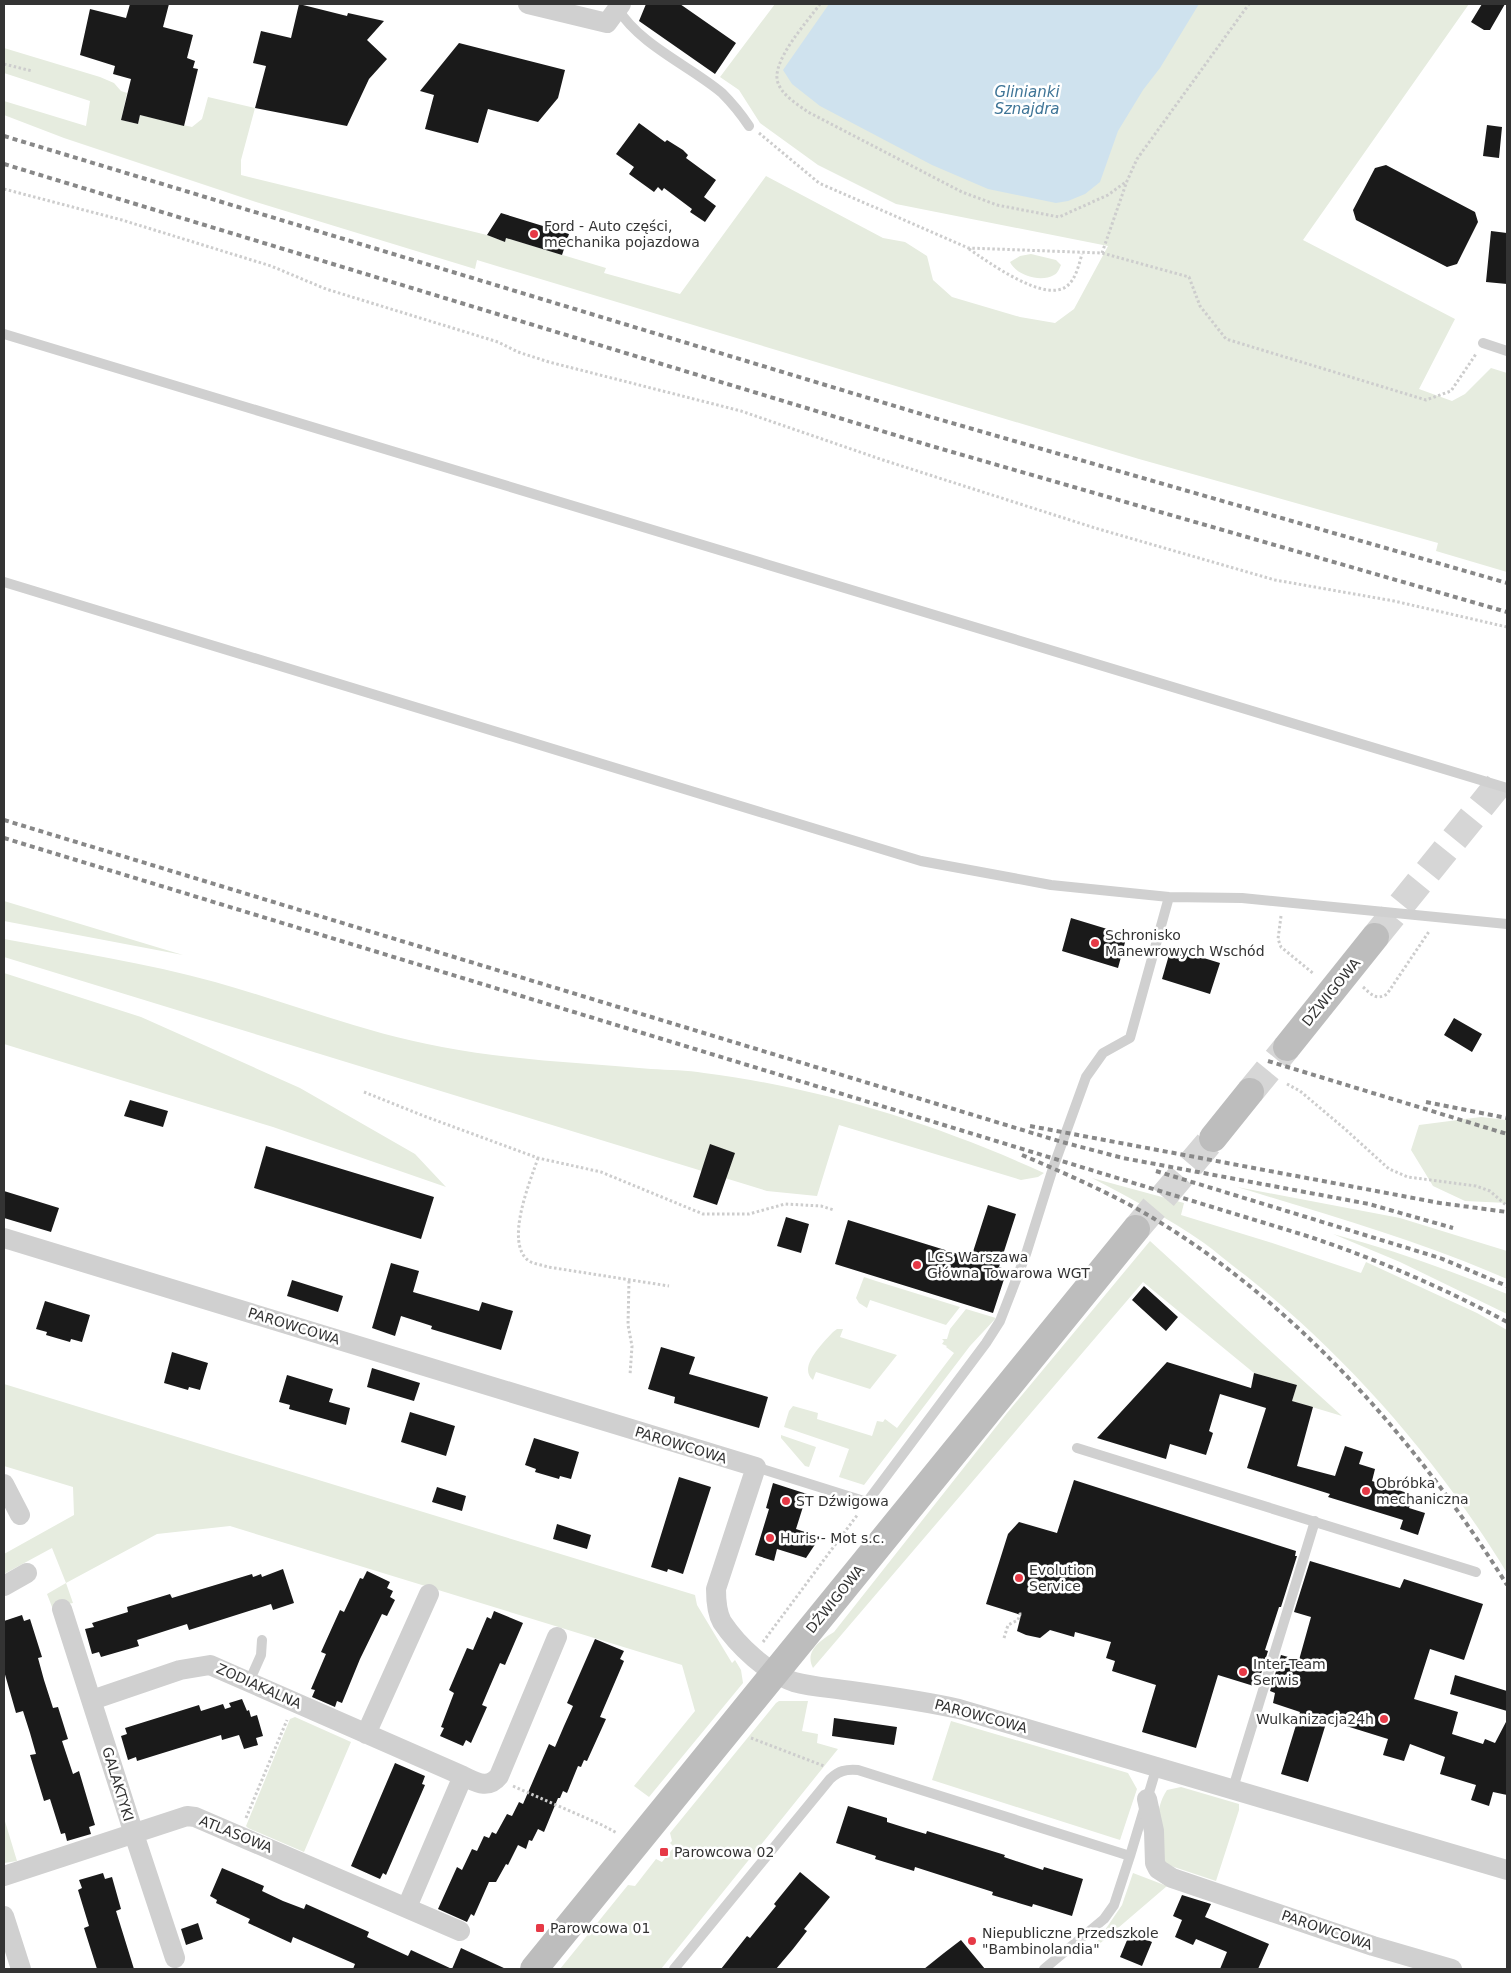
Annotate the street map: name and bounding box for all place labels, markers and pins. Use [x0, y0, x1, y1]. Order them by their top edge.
place label: Ford - Auto części, mechanika pojazdowa [544, 218, 700, 250]
marker: Ford - Auto części, mechanika pojazdowa [528, 228, 540, 240]
place label: Schronisko Manewrowych Wschód [1105, 927, 1265, 959]
marker: Schronisko Manewrowych Wschód [1089, 937, 1101, 949]
place label: LCS Warszawa Główna Towarowa WGT [927, 1249, 1090, 1281]
marker: LCS Warszawa Główna Towarowa WGT [911, 1259, 923, 1271]
place label: Obróbka mechaniczna [1376, 1475, 1469, 1507]
marker: Obróbka mechaniczna [1360, 1485, 1372, 1497]
place label: ST Dźwigowa [796, 1493, 889, 1509]
marker: ST Dźwigowa [780, 1495, 792, 1507]
place label: Huris - Mot s.c. [780, 1530, 885, 1546]
marker: Huris - Mot s.c. [764, 1532, 776, 1544]
place label: Evolution Service [1029, 1562, 1094, 1594]
marker: Evolution Service [1013, 1572, 1025, 1584]
place label: Inter-Team Serwis [1253, 1656, 1326, 1688]
marker: Inter-Team Serwis [1237, 1666, 1249, 1678]
place label: Wulkanizacja24h [1256, 1711, 1374, 1727]
marker: Wulkanizacja24h [1378, 1713, 1390, 1725]
place label: Parowcowa 02 [674, 1844, 774, 1860]
marker: Parowcowa 02 [658, 1846, 670, 1858]
place label: Parowcowa 01 [550, 1920, 650, 1936]
marker: Parowcowa 01 [534, 1922, 546, 1934]
place label: Niepubliczne Przedszkole "Bambinolandia" [982, 1925, 1159, 1957]
marker: Niepubliczne Przedszkole "Bambinolandia" [966, 1935, 978, 1947]

